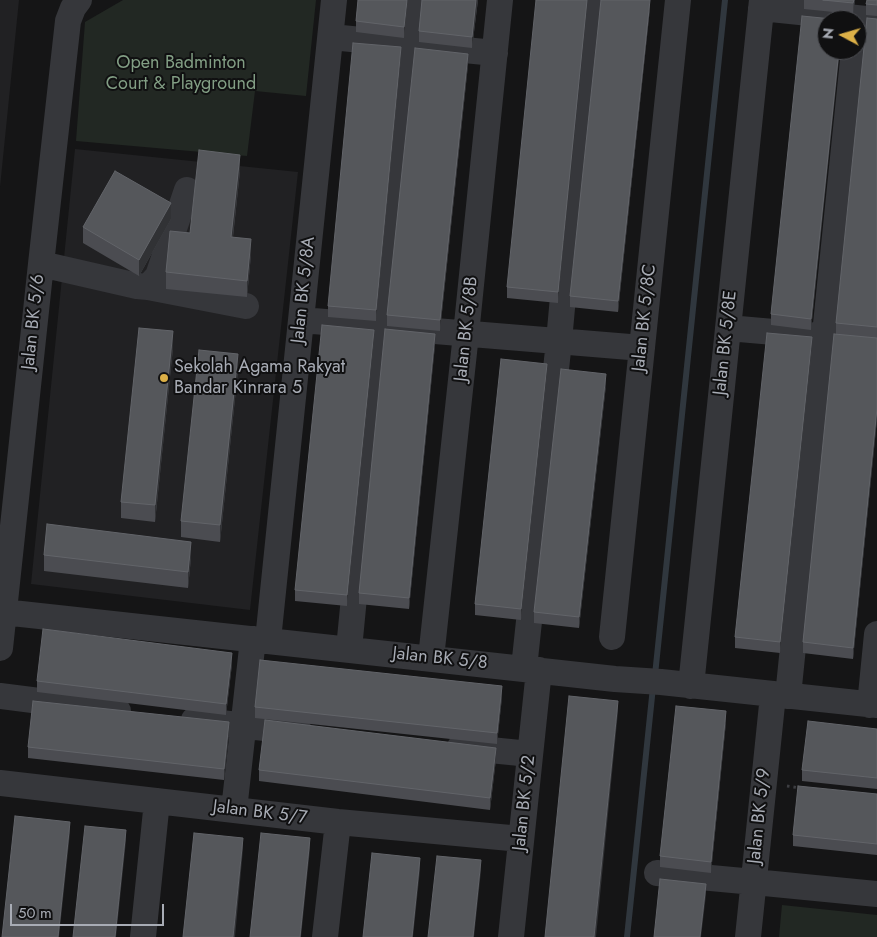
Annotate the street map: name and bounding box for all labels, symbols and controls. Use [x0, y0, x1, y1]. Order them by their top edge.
north arrow [817, 10, 867, 60]
text: N [818, 27, 839, 40]
park label: Open Badminton Court & Playground [106, 53, 256, 96]
street label: Jalan BK 5/8A [288, 236, 320, 344]
street label: Jalan BK 5/8C [629, 263, 661, 373]
street label: Jalan BK 5/6 [18, 273, 50, 371]
street label: Jalan BK 5/8B [451, 275, 483, 383]
street label: Jalan BK 5/8E [710, 289, 742, 397]
place label: Sekolah Agama Rakyat Bandar Kinrara 5 [174, 357, 345, 399]
marker: Sekolah Agama Rakyat Bandar Kinrara 5 [158, 372, 170, 384]
street label: Jalan BK 5/8 [391, 643, 489, 675]
street label: Jalan BK 5/2 [509, 754, 541, 852]
street label: Jalan BK 5/9 [744, 767, 776, 865]
street label: Jalan BK 5/7 [211, 796, 309, 830]
scale bar [12, 894, 166, 926]
text: 50 m [18, 902, 52, 924]

